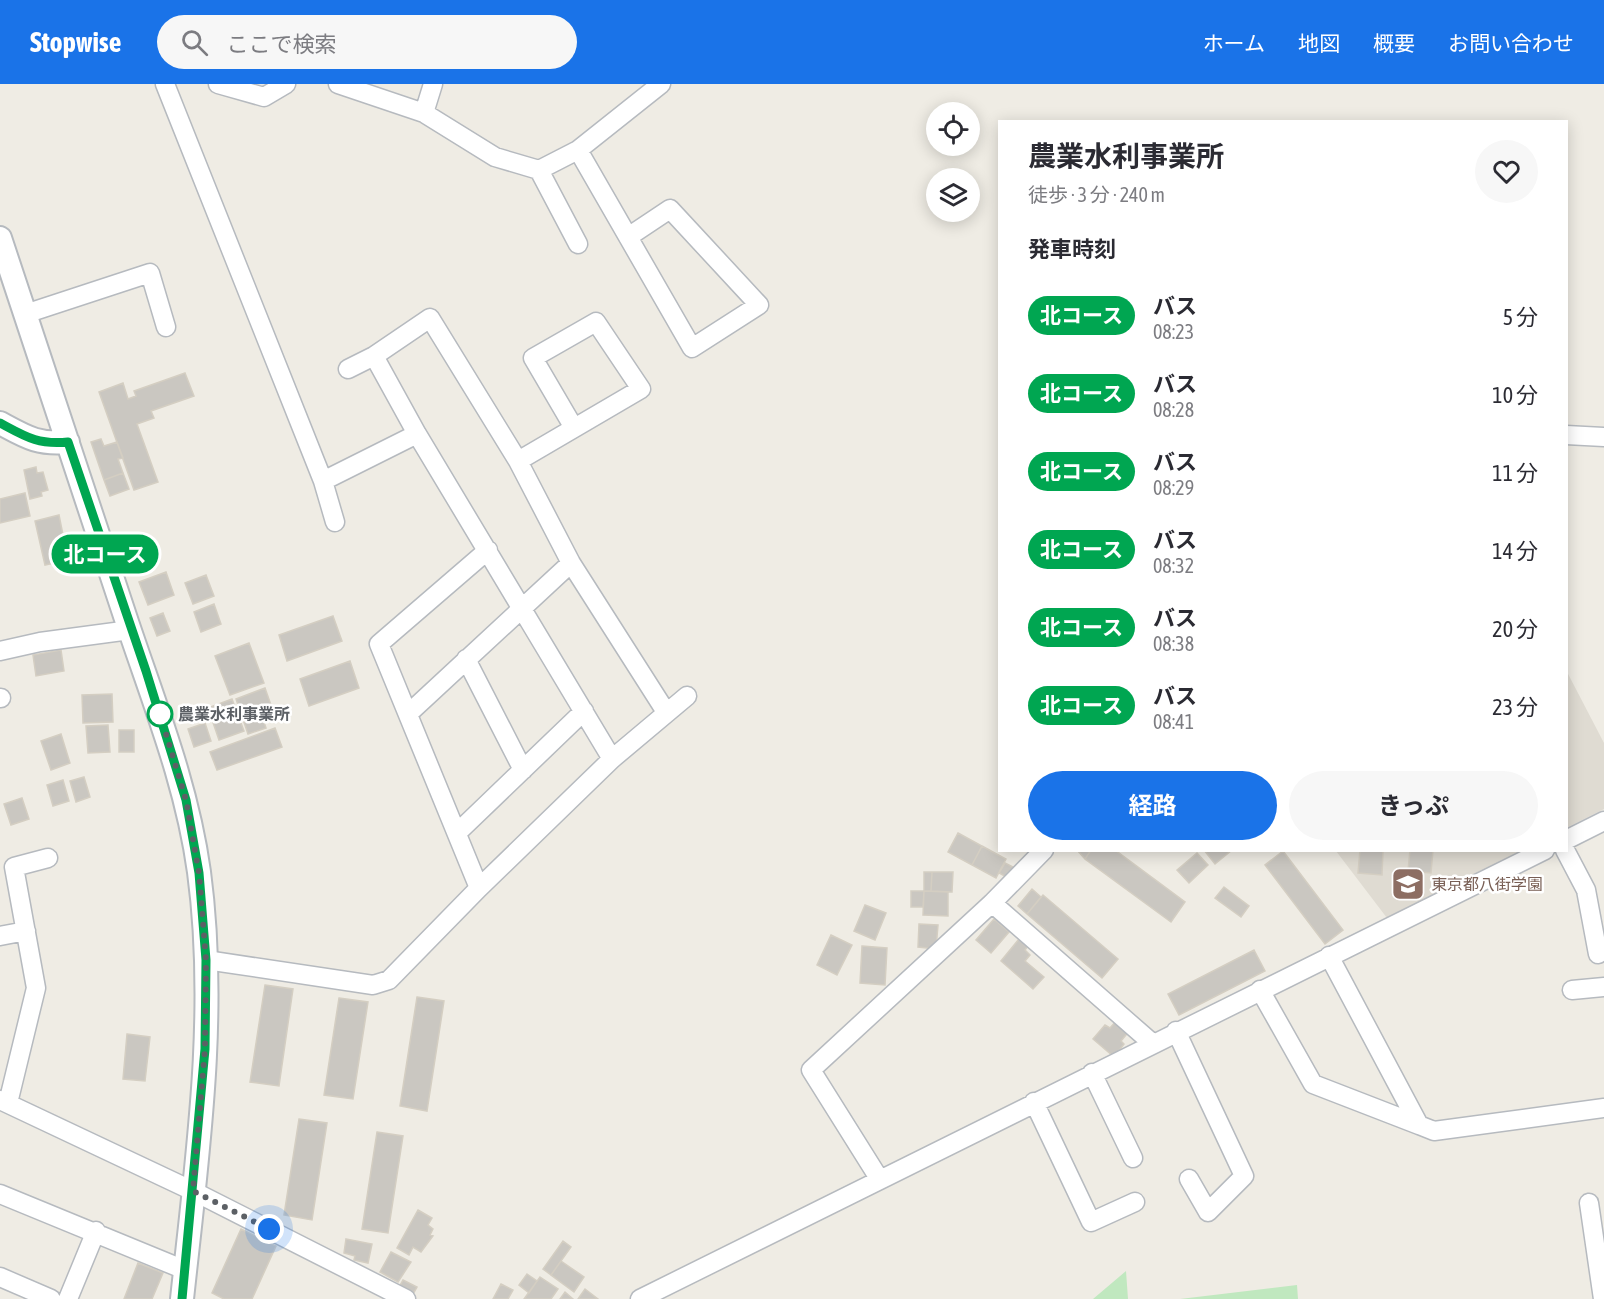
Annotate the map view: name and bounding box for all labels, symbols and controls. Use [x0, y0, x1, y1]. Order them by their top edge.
search box [157, 15, 577, 69]
text: Stopwise [30, 26, 121, 58]
icon: search [178, 26, 211, 59]
text: ここで検索 [226, 31, 336, 57]
text: ホーム [1203, 31, 1265, 55]
text: 地図 [1298, 31, 1340, 55]
text: 概要 [1373, 31, 1415, 55]
text: お問い合わせ [1448, 31, 1574, 55]
map controls [926, 102, 980, 222]
button: locate [926, 102, 980, 156]
text: 農業水利事業所 [1028, 140, 1224, 172]
button: heart [1475, 140, 1538, 203]
button: layers [926, 168, 980, 222]
text: 徒歩 · 3 分 · 240 m [1028, 183, 1165, 206]
text: 発車時刻 [1028, 236, 1116, 262]
text: バス [1153, 293, 1197, 319]
text: 北コース [1040, 303, 1123, 327]
text: 5 分 [1503, 304, 1538, 330]
text: 08:23 [1153, 320, 1194, 343]
text: バス [1153, 371, 1197, 397]
text: 北コース [1040, 381, 1123, 405]
text: 10 分 [1492, 382, 1538, 408]
text: 08:28 [1153, 398, 1194, 421]
text: バス [1153, 449, 1197, 475]
text: 北コース [1040, 459, 1123, 483]
text: 11 分 [1492, 460, 1538, 486]
text: 08:29 [1153, 476, 1194, 499]
text: バス [1153, 527, 1197, 553]
line badge: 北コース [63, 534, 147, 574]
text: 北コース [1040, 537, 1123, 561]
text: 14 分 [1492, 538, 1538, 564]
text: 北コース [64, 542, 146, 566]
text: 08:32 [1153, 554, 1194, 577]
text: バス [1153, 605, 1197, 631]
text: 北コース [1040, 615, 1123, 639]
text: 20 分 [1492, 616, 1538, 642]
text: 08:38 [1153, 632, 1194, 655]
text: バス [1153, 683, 1197, 709]
text: 北コース [1040, 693, 1123, 717]
text: 23 分 [1492, 694, 1538, 720]
marker: 農業水利事業所 [147, 701, 173, 727]
place label: 農業水利事業所 [178, 705, 290, 723]
text: 08:41 [1153, 710, 1194, 733]
button: 経路 [1028, 771, 1277, 840]
button: きっぷ [1289, 771, 1538, 840]
school or university icon: 東京都八街学園 [1390, 866, 1426, 902]
place label: 東京都八街学園 [1431, 875, 1543, 893]
your location [254, 1214, 284, 1244]

